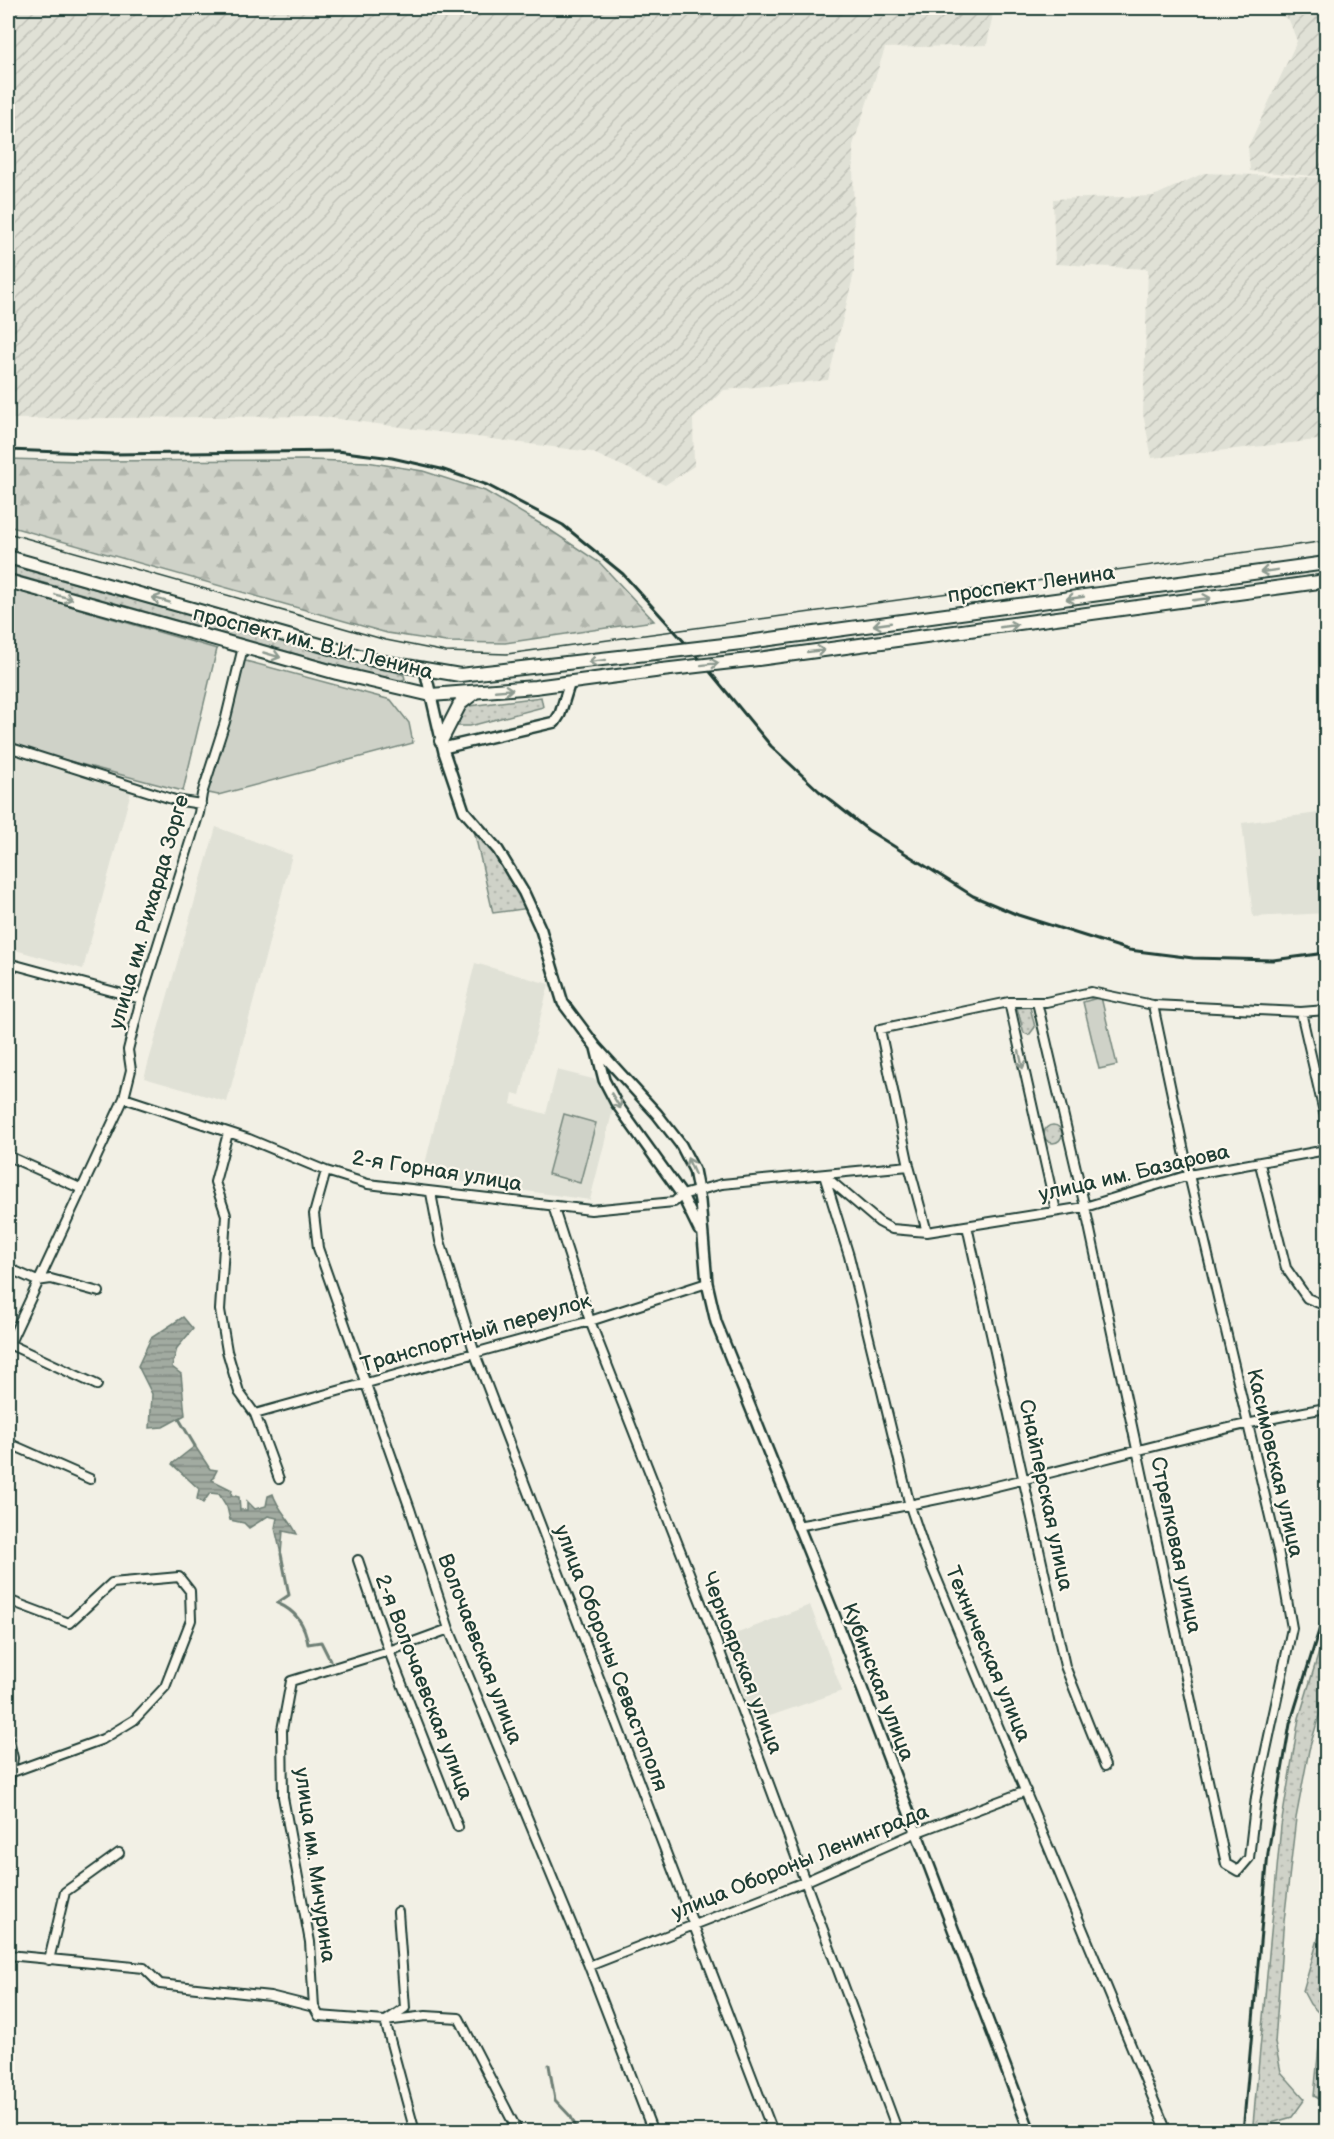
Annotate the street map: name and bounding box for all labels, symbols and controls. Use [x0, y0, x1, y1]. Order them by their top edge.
street label: проспект Ленина [946, 560, 1117, 608]
one-way arrow [1259, 566, 1279, 577]
one-way arrow [54, 592, 73, 603]
one-way arrow [1066, 592, 1086, 603]
one-way arrow [1192, 593, 1212, 604]
one-way arrow [152, 594, 171, 605]
street label: проспект им. В.И. Ленина [190, 601, 436, 685]
one-way arrow [873, 619, 893, 630]
one-way arrow [999, 621, 1019, 632]
one-way arrow [805, 645, 825, 656]
one-way arrow [262, 650, 281, 661]
one-way arrow [588, 656, 608, 667]
one-way arrow [700, 659, 719, 670]
one-way arrow [493, 684, 513, 695]
street label: улица им. Рихарда Зорге [104, 792, 195, 1032]
one-way arrow [1016, 1050, 1028, 1069]
one-way arrow [610, 1092, 622, 1109]
street label: улица им. Базарова [1036, 1139, 1232, 1207]
street label: 2-я Горная улица [350, 1145, 524, 1197]
one-way arrow [684, 1157, 696, 1175]
street label: Транспортный переулок [358, 1288, 594, 1378]
street label: Касимовская улица [1241, 1366, 1309, 1560]
street label: Снайперская улица [1013, 1397, 1079, 1594]
street label: Стрелковая улица [1145, 1454, 1207, 1636]
street label: улица Обороны Севастополя [549, 1521, 673, 1795]
street label: Волочаевская улица [432, 1550, 528, 1748]
street label: Техническая улица [940, 1562, 1037, 1746]
street label: Черноярская улица [696, 1569, 788, 1758]
street label: 2-я Волочаевская улица [369, 1571, 479, 1804]
street label: Кубинская улица [836, 1599, 920, 1765]
street label: улица им. Мичурина [289, 1766, 341, 1965]
street label: улица Обороны Ленинграда [668, 1799, 933, 1925]

